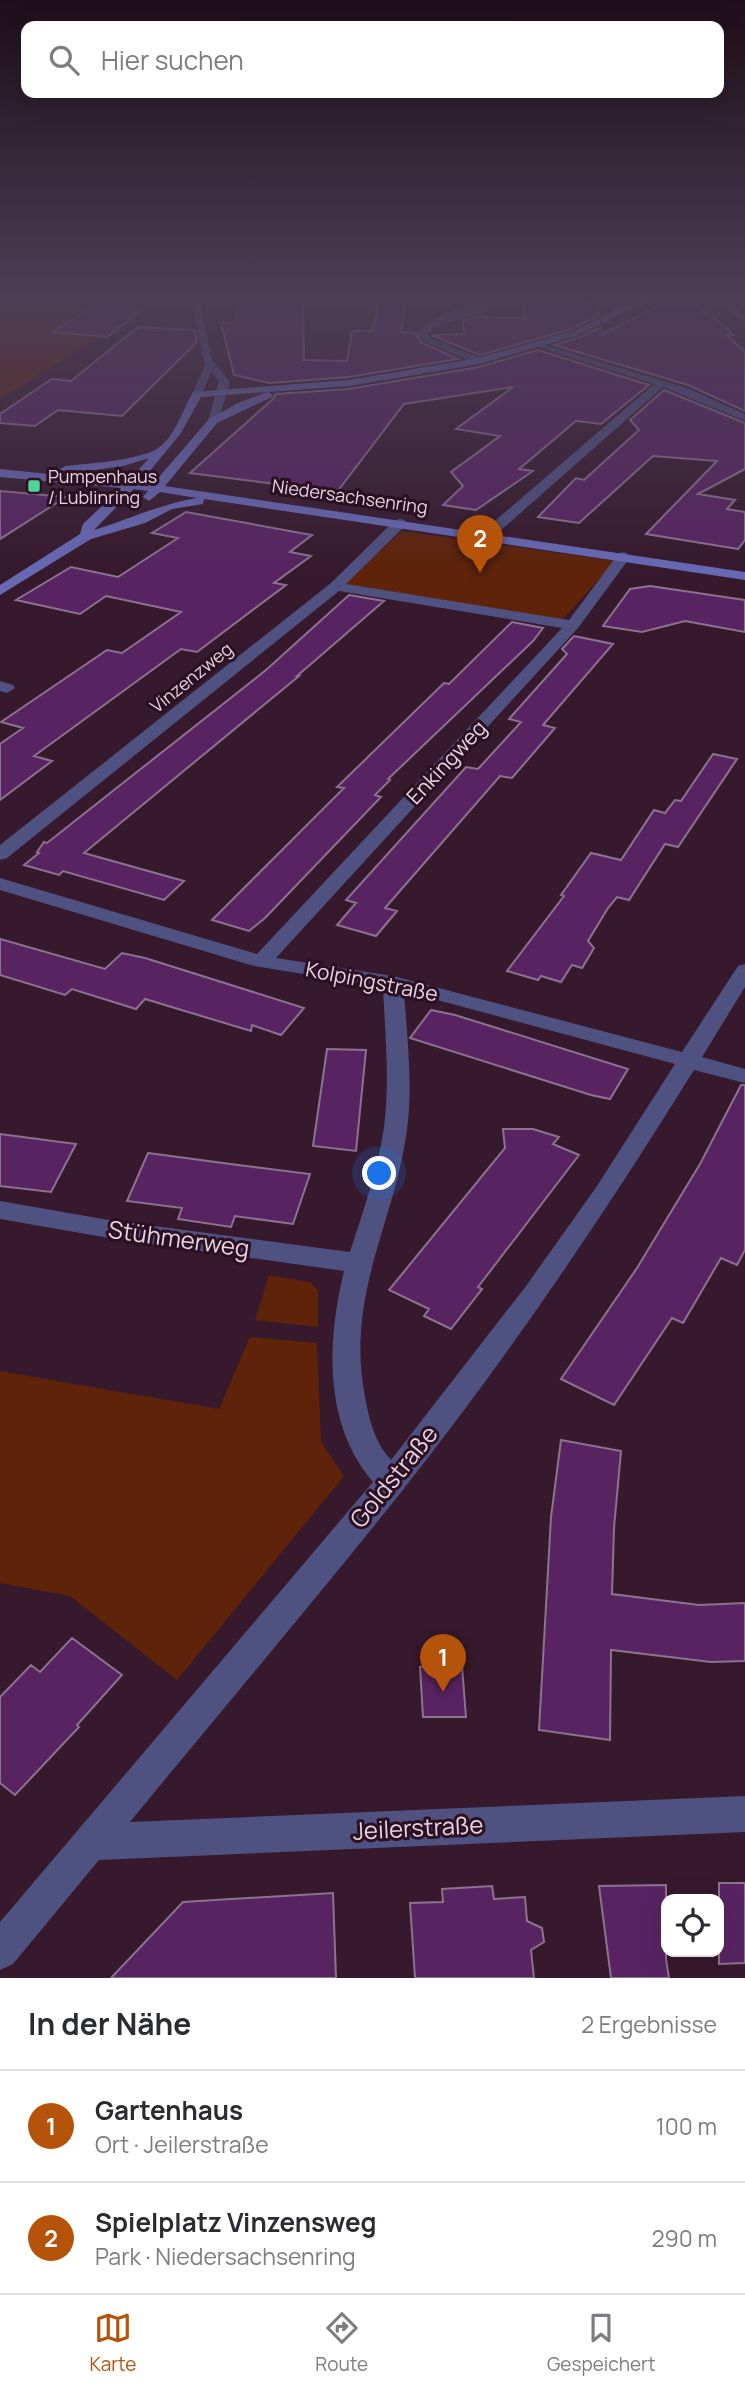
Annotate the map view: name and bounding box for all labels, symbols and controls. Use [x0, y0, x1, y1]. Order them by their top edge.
search box [21, 21, 724, 98]
icon: search [45, 41, 83, 79]
text: Hier suchen [101, 42, 244, 78]
place label: Pumpenhaus / Lublinring [48, 464, 157, 509]
street label: Niedersachsenring [271, 473, 429, 519]
marker: Pumpenhaus / Lublinring [26, 478, 42, 494]
pin: 2 [457, 515, 503, 573]
street label: Vinzenzweg [145, 636, 237, 718]
street label: Enkingweg [400, 714, 492, 810]
street label: Kolpingstraße [303, 954, 441, 1008]
your location [362, 1156, 396, 1190]
street label: Stühmerweg [106, 1212, 252, 1264]
street label: Goldstraße [341, 1418, 445, 1534]
pin: 1 [420, 1634, 466, 1692]
street label: Jeilerstraße [352, 1807, 484, 1847]
map controls [661, 1894, 724, 1957]
button: locate [661, 1894, 724, 1957]
text: In der Nähe [28, 2003, 191, 2044]
text: 2 Ergebnisse [581, 2008, 717, 2040]
text: Gartenhaus [95, 2092, 243, 2128]
text: 1 [46, 2110, 56, 2142]
text: 100 m [656, 2110, 717, 2142]
text: Ort · Jeilerstraße [95, 2128, 269, 2160]
text: Spielplatz Vinzensweg [95, 2204, 377, 2240]
text: 2 [44, 2222, 58, 2254]
text: 290 m [651, 2222, 717, 2254]
text: Park · Niedersachsenring [95, 2240, 356, 2272]
tab: Karte [89, 2309, 136, 2377]
tab: Route [315, 2309, 368, 2377]
tab: Gespeichert [547, 2309, 656, 2377]

